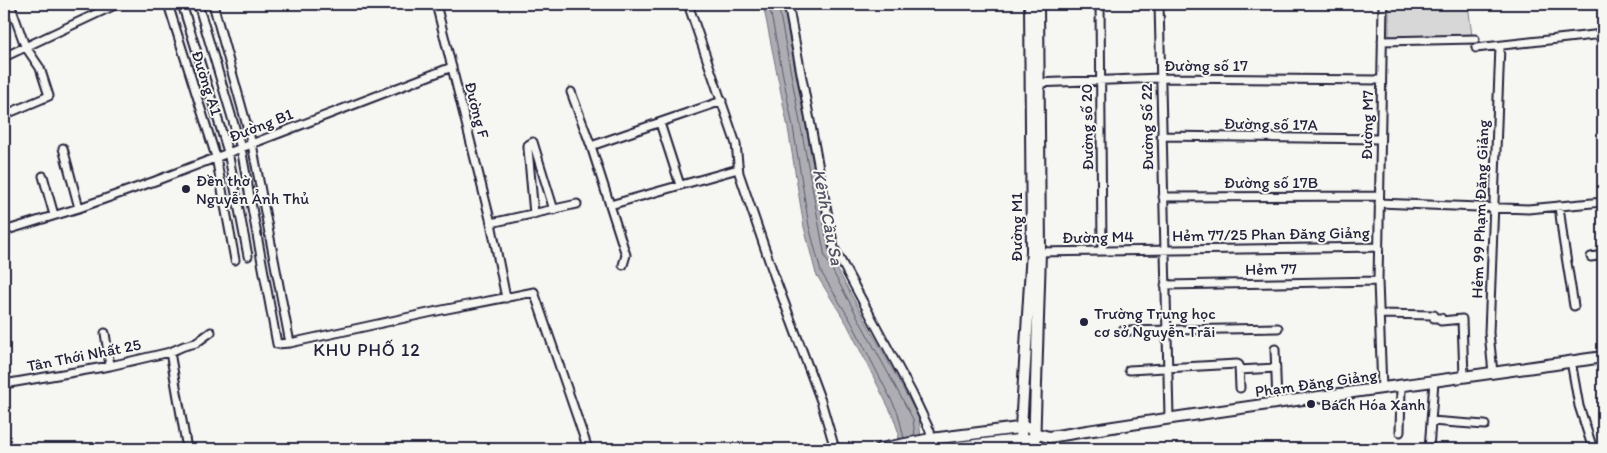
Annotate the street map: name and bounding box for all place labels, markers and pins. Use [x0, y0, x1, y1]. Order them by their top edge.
place label: Đền thờ Nguyễn Ảnh Thủ [196, 171, 309, 208]
marker: Đền thờ Nguyễn Ảnh Thủ [180, 183, 192, 195]
place label: Trường Trung học cơ sở Nguyễn Trãi [1094, 304, 1216, 341]
marker: Trường Trung học cơ sở Nguyễn Trãi [1078, 316, 1090, 328]
place label: Bách Hóa Xanh [1321, 395, 1425, 414]
marker: Bách Hóa Xanh [1305, 398, 1317, 410]

